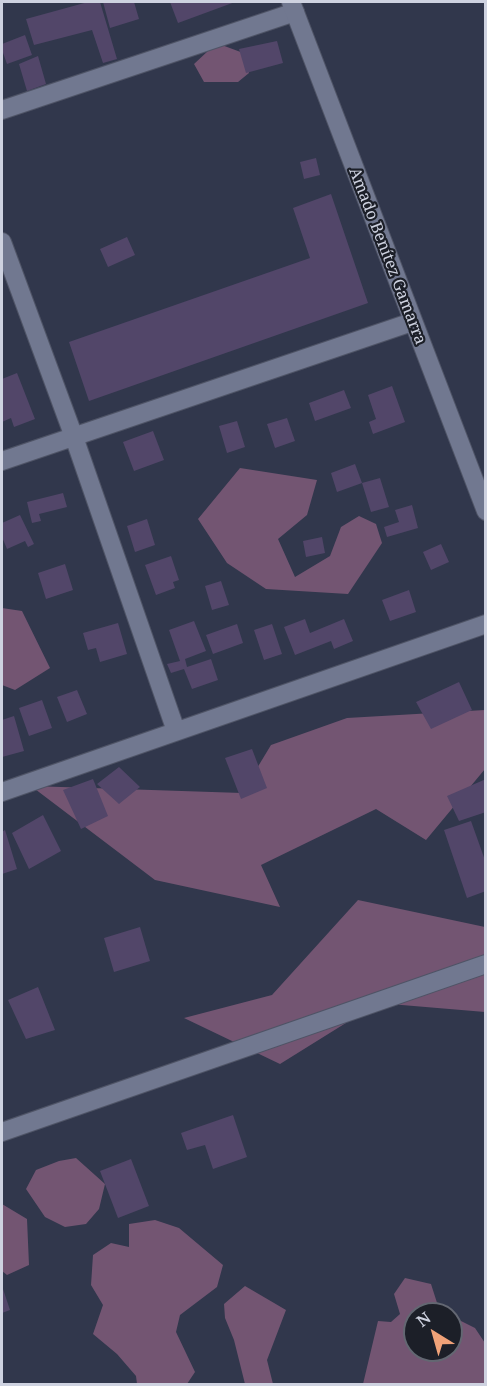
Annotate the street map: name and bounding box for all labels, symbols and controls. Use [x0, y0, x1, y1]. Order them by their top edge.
street label: Amado Benítez Gamarra [344, 165, 430, 347]
north arrow [403, 1302, 463, 1362]
text: N [412, 1307, 435, 1332]

